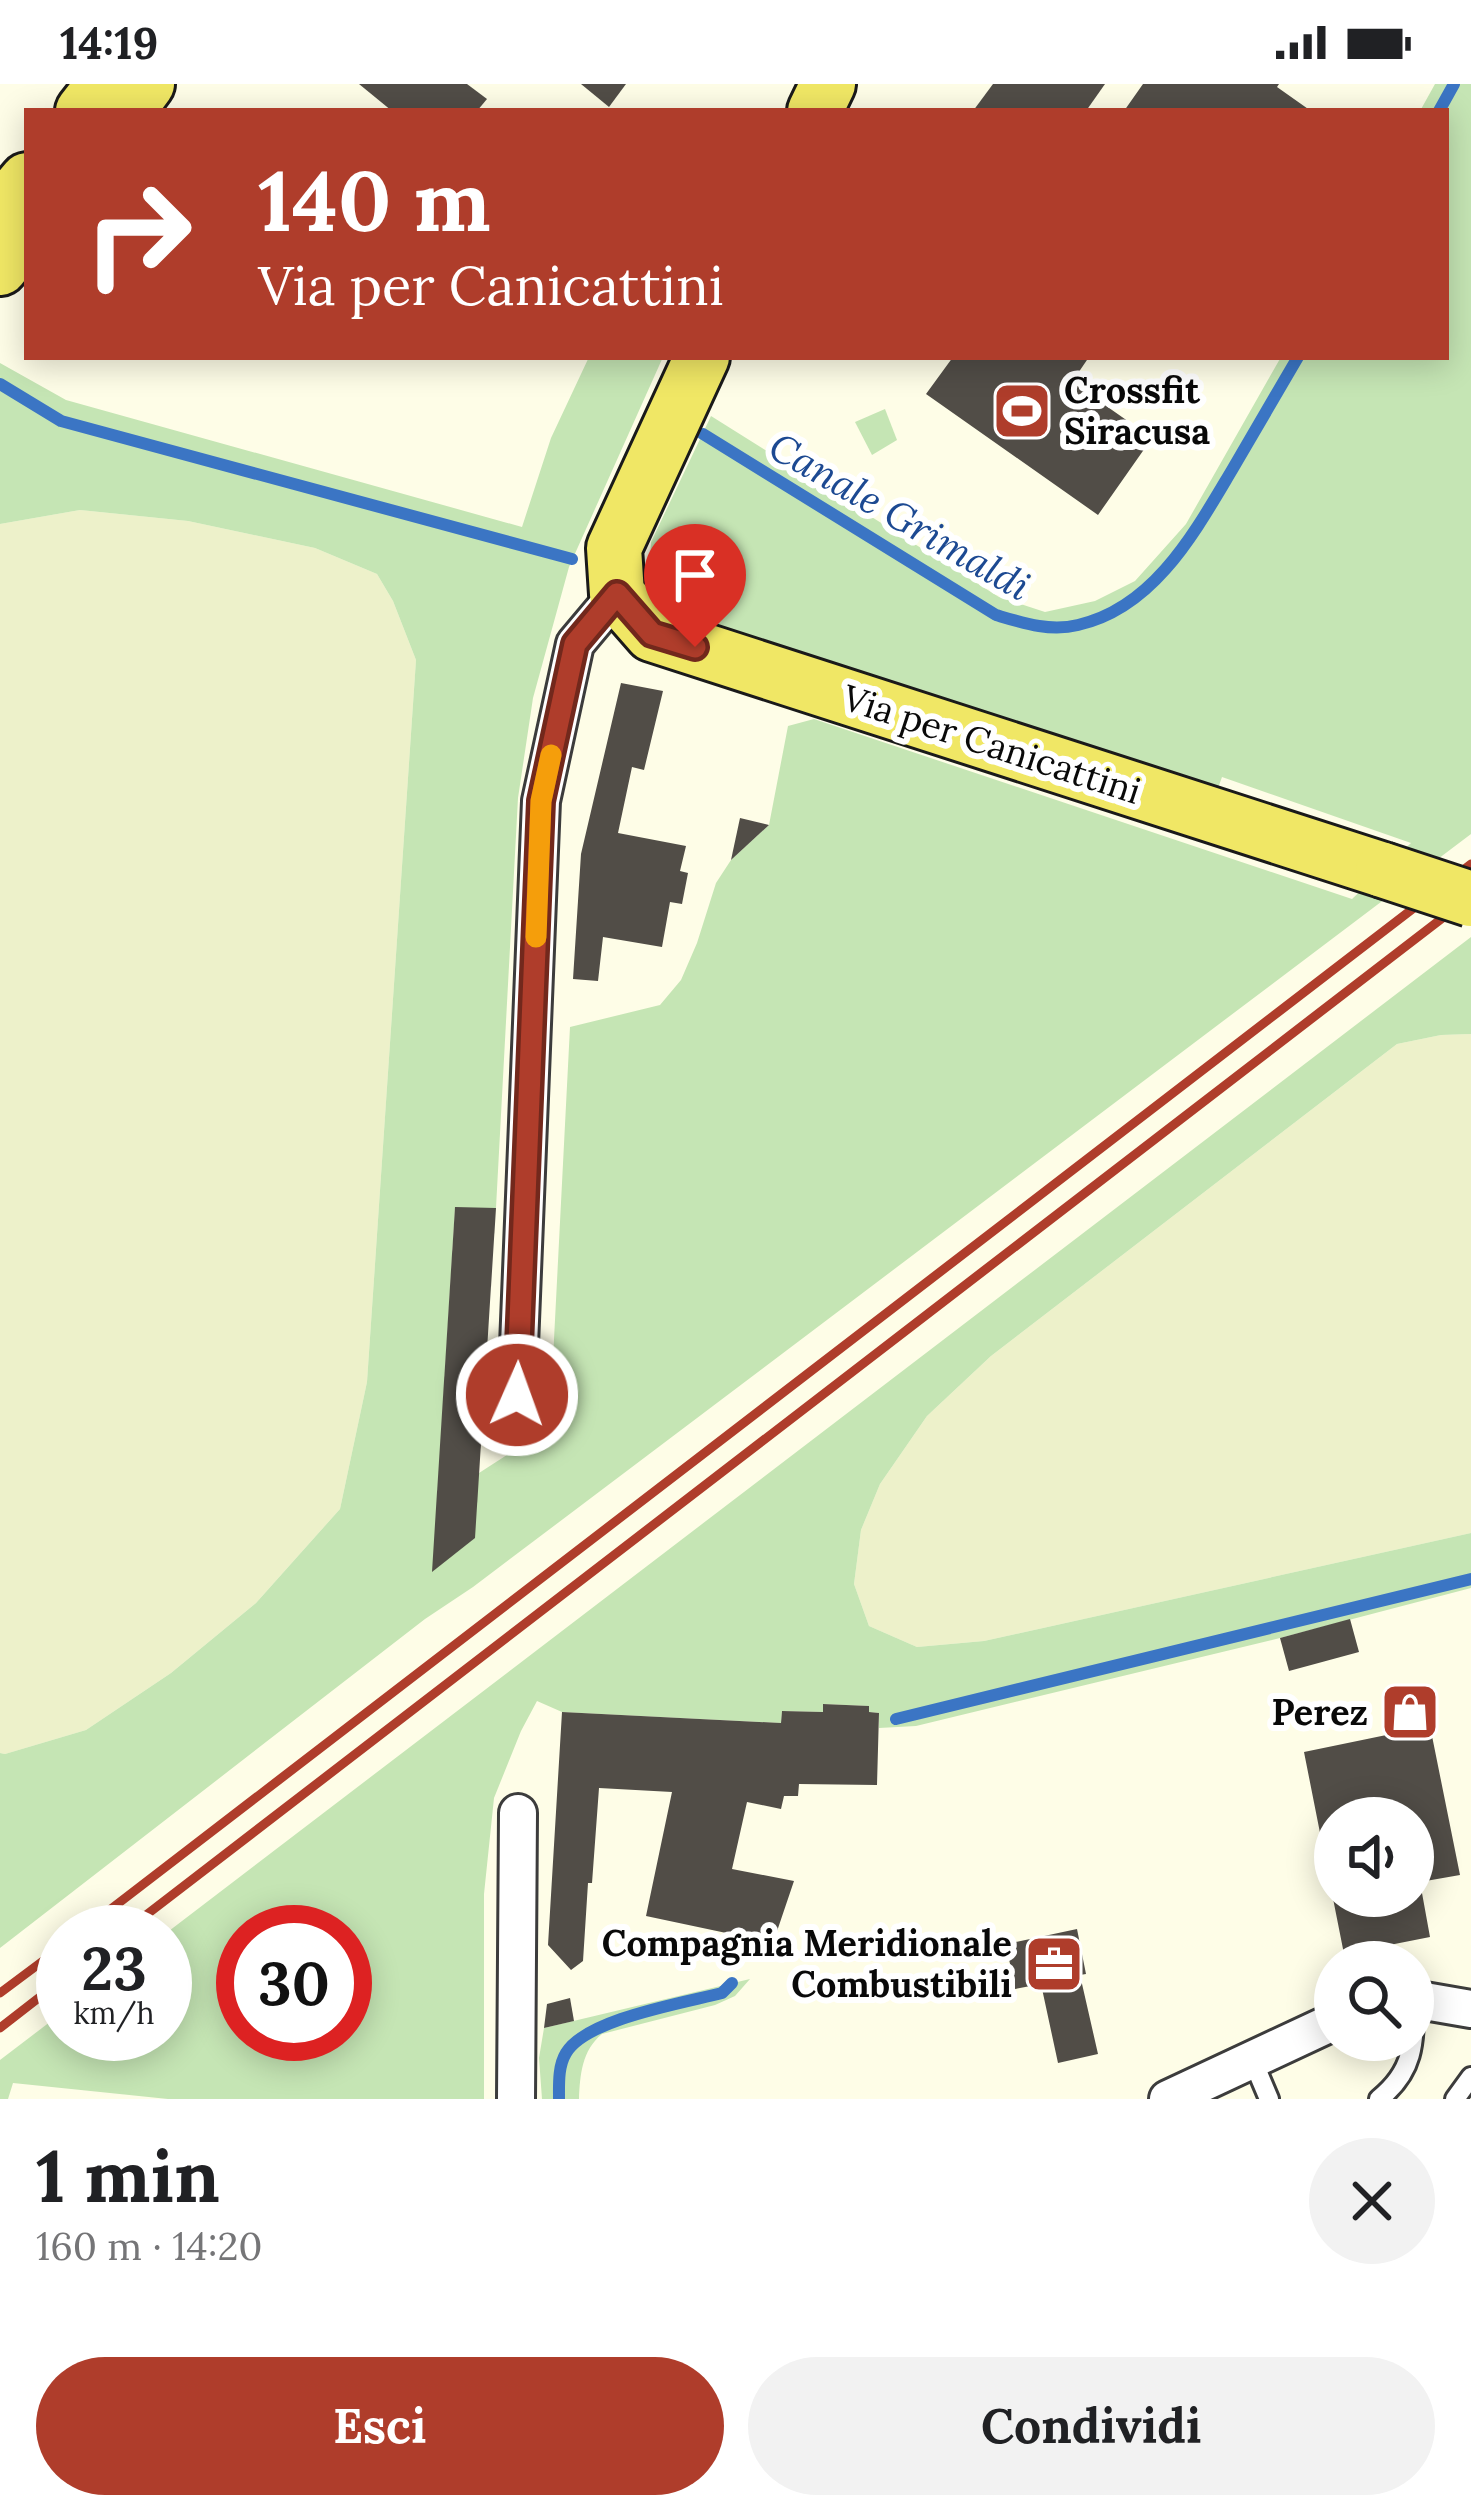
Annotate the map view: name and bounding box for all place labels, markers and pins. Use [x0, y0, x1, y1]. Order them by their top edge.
place label: Crossfit Siracusa [1064, 367, 1210, 454]
sports icon: Crossfit Siracusa [991, 380, 1053, 442]
pin [644, 524, 746, 647]
shop icon: Perez [1379, 1681, 1441, 1743]
place label: Perez [1271, 1689, 1368, 1735]
place label: Compagnia Meridionale Combustibili [602, 1920, 1012, 2007]
office icon: Compagnia Meridionale Combustibili [1023, 1933, 1085, 1995]

